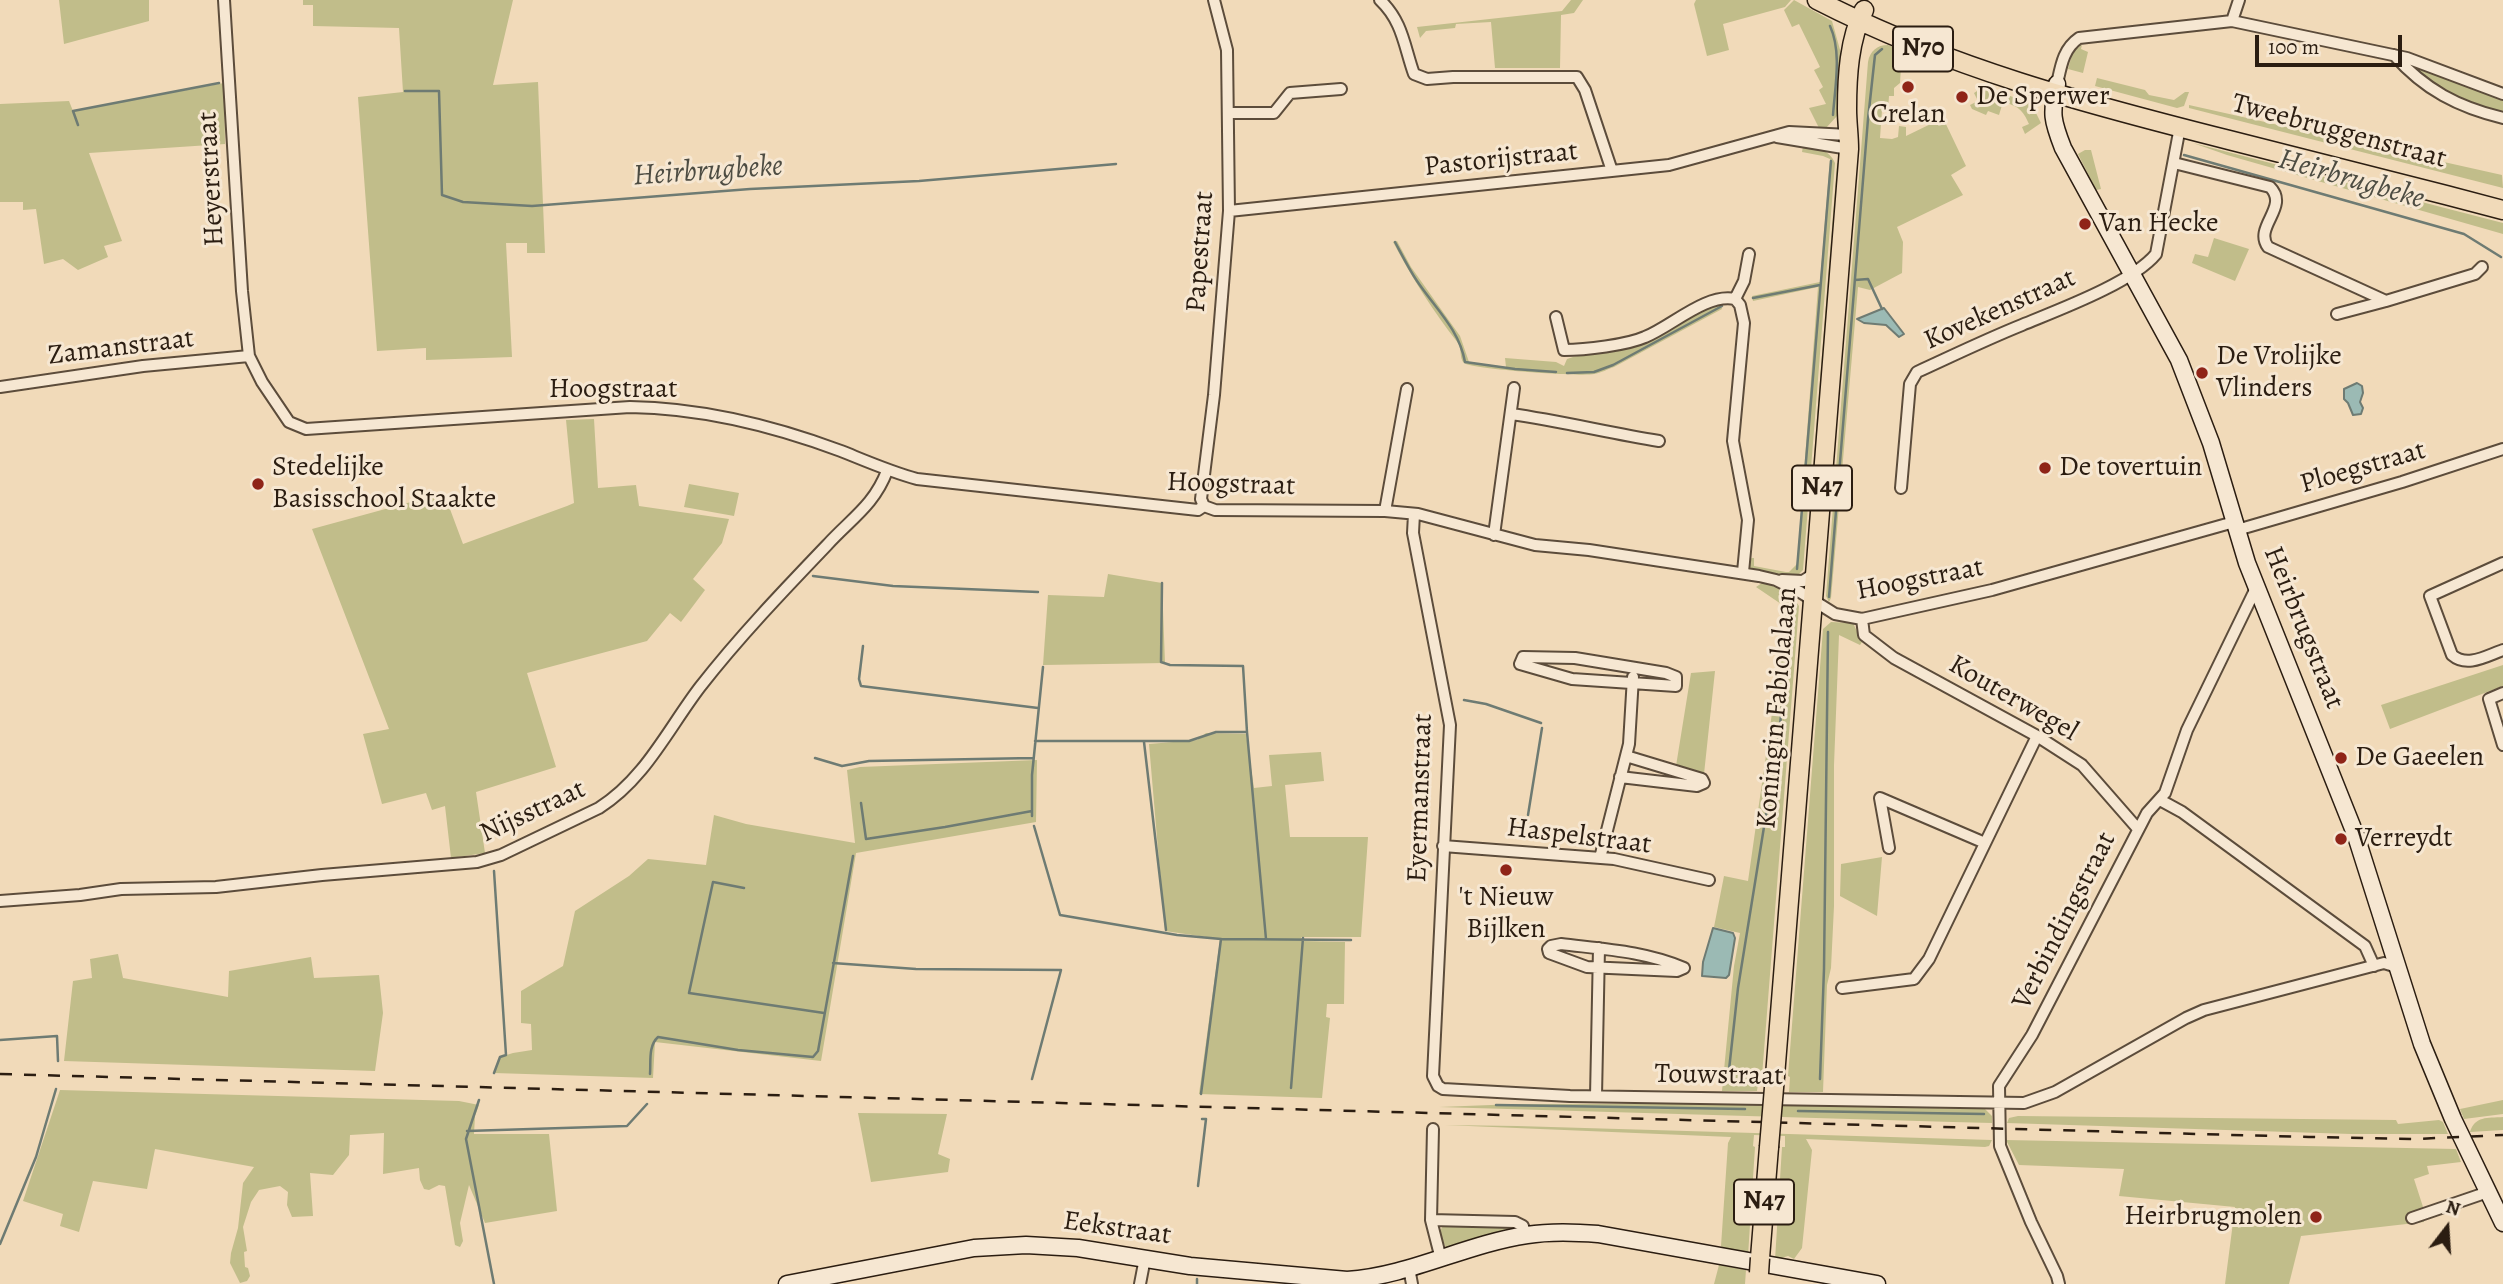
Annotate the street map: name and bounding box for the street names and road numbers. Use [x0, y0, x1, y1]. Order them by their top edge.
road number: N70 [1893, 26, 1953, 72]
street label: Tweebruggenstraat [2228, 87, 2450, 177]
street label: Heyerstraat [192, 111, 232, 247]
street label: Pastorijstraat [1423, 135, 1579, 185]
street label: Papestraat [1180, 190, 1222, 314]
street label: Kovekenstraat [1919, 262, 2081, 358]
street label: Zamanstraat [46, 322, 196, 374]
street label: Hoogstraat [549, 373, 677, 407]
street label: Ploegstraat [2296, 434, 2430, 502]
street label: Hoogstraat [1166, 466, 1296, 504]
road number: N47 [1792, 466, 1852, 510]
street label: Heirbrugstraat [2255, 542, 2351, 714]
street label: Hoogstraat [1854, 551, 1986, 609]
street label: Koningin Fabiolalaan [1751, 586, 1805, 830]
street label: Kouterwegel [1942, 649, 2084, 749]
street label: Eyermanstraat [1401, 713, 1441, 883]
street label: Nijsstraat [475, 773, 591, 851]
street label: Haspelstraat [1505, 811, 1653, 863]
street label: Verbindingstraat [2006, 827, 2124, 1015]
street label: Touwstraat [1654, 1058, 1784, 1094]
road number: N47 [1734, 1180, 1794, 1224]
street label: Eekstraat [1061, 1205, 1173, 1253]

